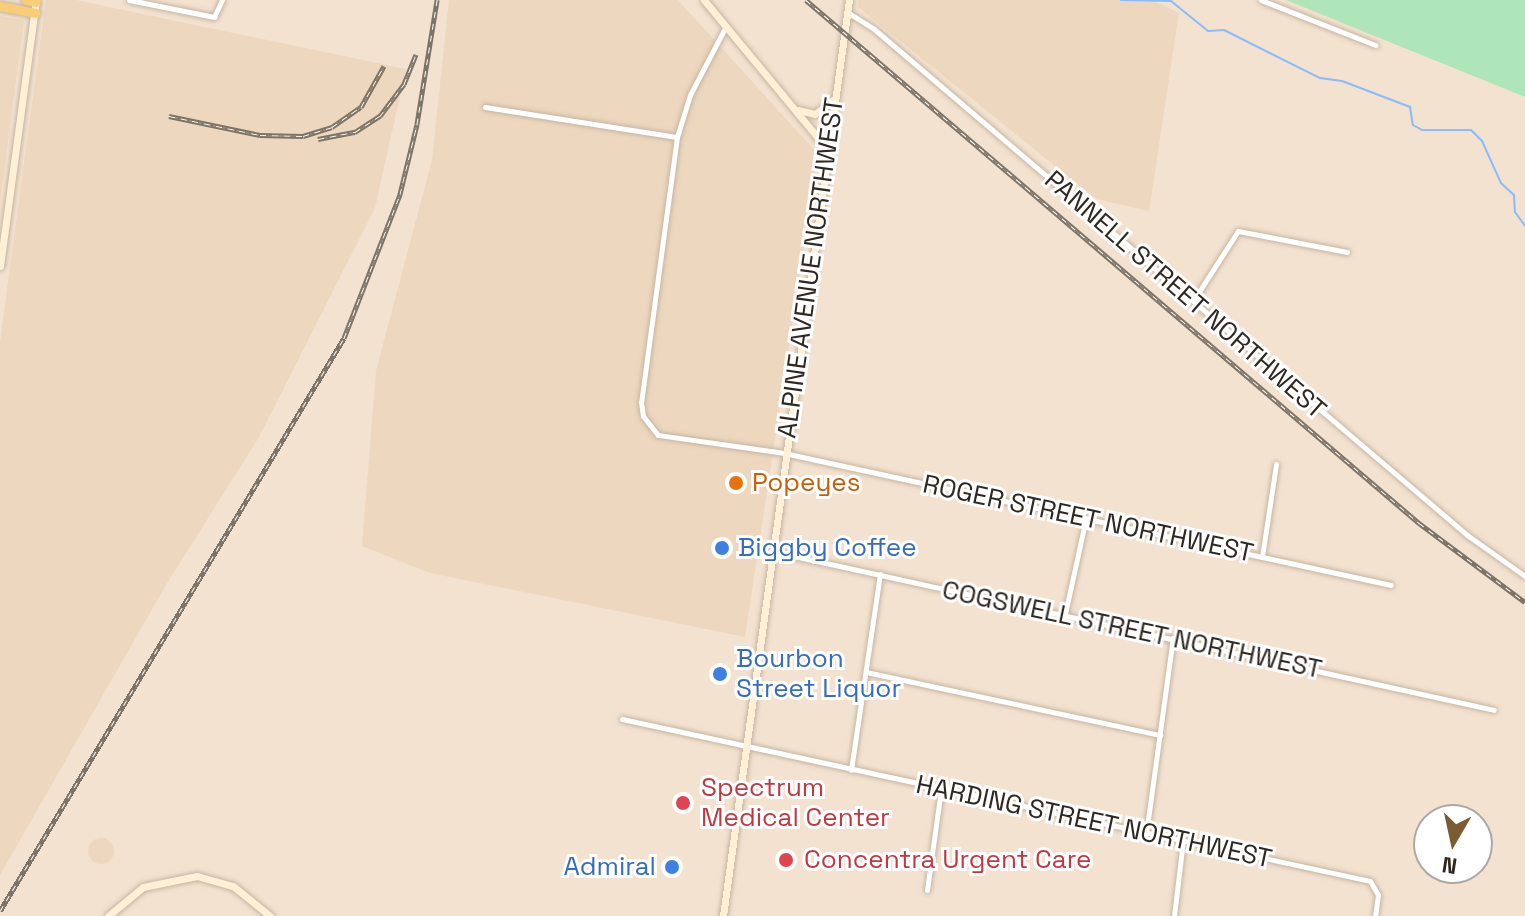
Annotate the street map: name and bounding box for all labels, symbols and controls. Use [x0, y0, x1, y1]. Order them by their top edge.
street label: ALPINE AVENUE NORTHWEST [772, 96, 850, 440]
street label: PANNELL STREET NORTHWEST [1037, 164, 1333, 426]
place label: Popeyes [752, 467, 860, 499]
street label: ROGER STREET NORTHWEST [920, 469, 1256, 569]
marker: Popeyes [727, 474, 745, 492]
place label: Biggby Coffee [738, 532, 917, 564]
marker: Biggby Coffee [713, 539, 731, 557]
street label: COGSWELL STREET NORTHWEST [939, 574, 1325, 686]
place label: Bourbon Street Liquor [736, 643, 901, 704]
marker: Bourbon Street Liquor [711, 665, 729, 683]
street label: HARDING STREET NORTHWEST [913, 769, 1275, 875]
place label: Spectrum Medical Center [701, 772, 890, 834]
marker: Spectrum Medical Center [672, 792, 694, 814]
north arrow [1413, 804, 1493, 884]
place label: Concentra Urgent Care [804, 844, 1091, 876]
marker: Concentra Urgent Care [775, 849, 797, 871]
place label: Admiral [563, 851, 656, 883]
text: N [1440, 851, 1459, 881]
marker: Admiral [663, 858, 681, 876]

